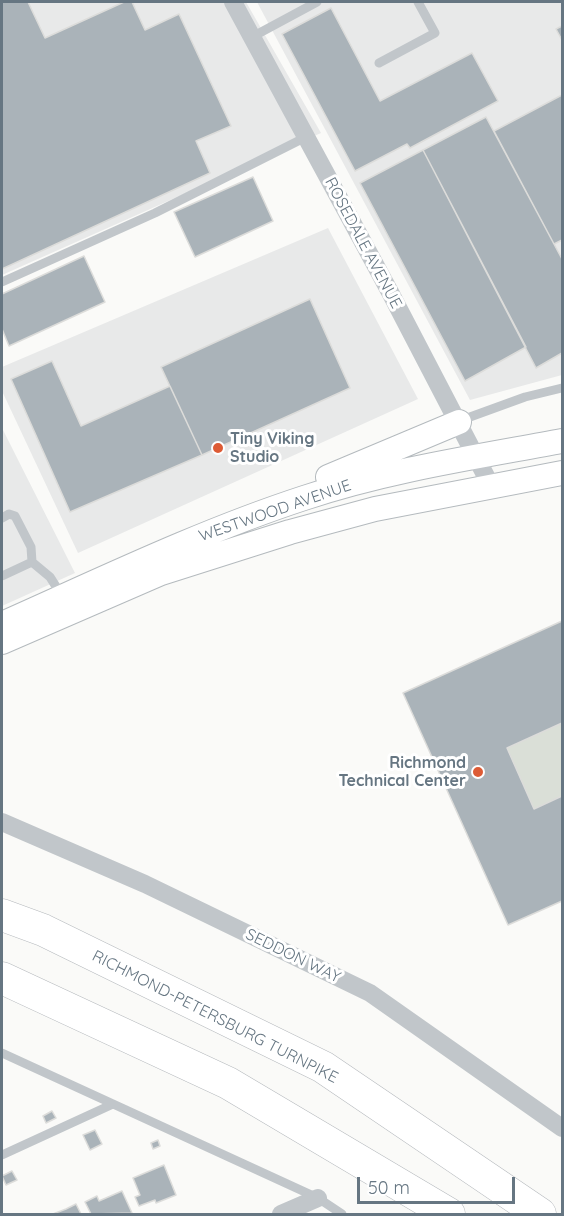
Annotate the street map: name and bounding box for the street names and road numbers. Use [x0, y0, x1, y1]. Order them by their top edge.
street label: ROSEDALE AVENUE [320, 174, 406, 312]
street label: WESTWOOD AVENUE [196, 476, 354, 546]
street label: SEDDON WAY [242, 925, 344, 987]
street label: RICHMOND-PETERSBURG TURNPIKE [89, 946, 341, 1088]

